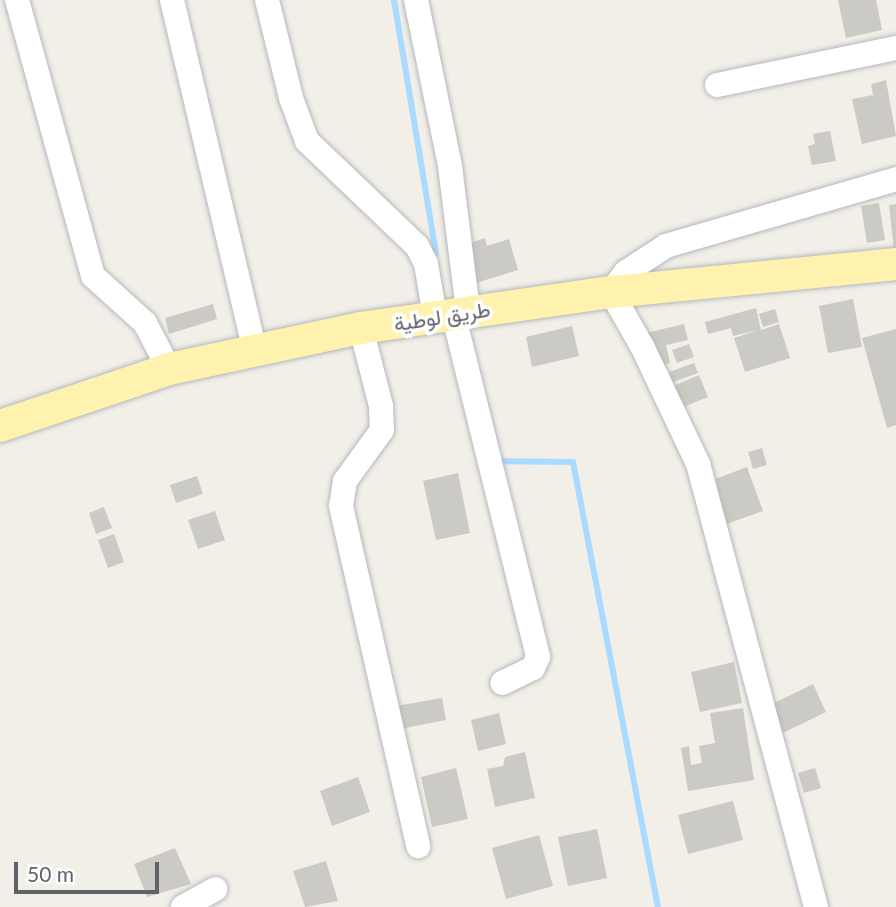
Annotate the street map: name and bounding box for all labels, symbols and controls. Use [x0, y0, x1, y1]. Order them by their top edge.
street label: طريق لوطية [392, 296, 492, 336]
scale bar [18, 848, 163, 892]
text: 50 m [27, 861, 74, 886]

